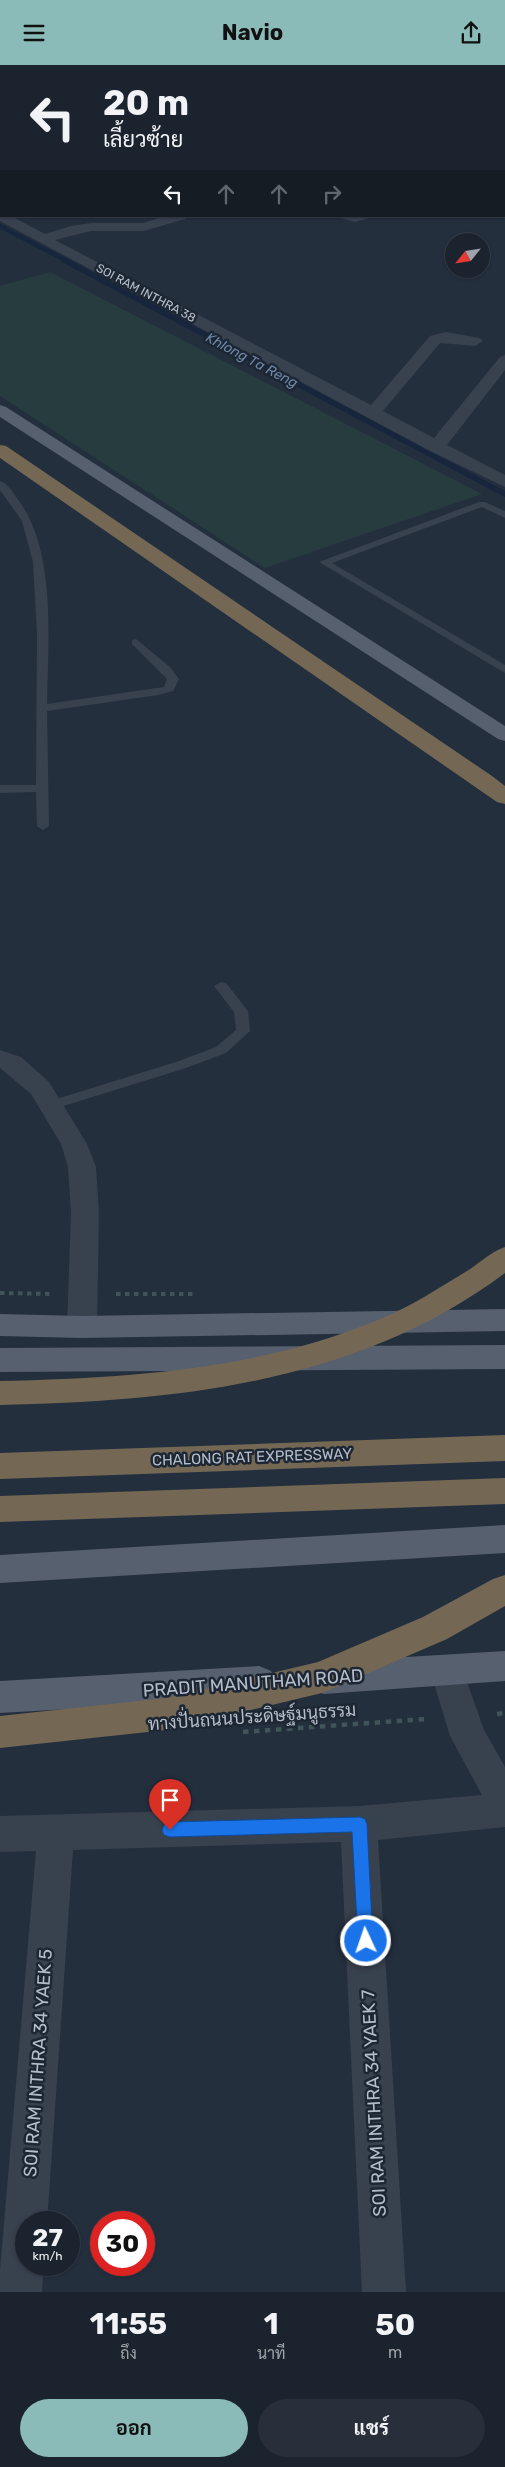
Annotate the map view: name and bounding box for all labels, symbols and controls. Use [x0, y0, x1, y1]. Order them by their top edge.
icon: menu [20, 19, 48, 47]
text: Navio [222, 19, 283, 46]
icon: share [457, 19, 485, 47]
text: 20 m [103, 82, 189, 124]
icon: left [20, 85, 85, 150]
text: เลี้ยวซ้าย [103, 126, 183, 153]
icon: left [159, 180, 187, 208]
icon: ahead [212, 180, 240, 208]
icon: ahead [265, 180, 293, 208]
icon: right [318, 180, 346, 208]
north arrow [445, 233, 490, 277]
map controls [445, 233, 490, 278]
street label: SOI RAM INTHRA 38 [94, 261, 198, 325]
water label: Khlong Ta Reng [203, 329, 301, 392]
street label: CHALONG RAT EXPRESSWAY [152, 1445, 353, 1469]
street label: PRADIT MANUTHAM ROAD [142, 1664, 364, 1702]
street label: ทางปั่นถนนประดิษฐ์มนูธรรม [147, 1694, 357, 1737]
pin [149, 1779, 191, 1830]
icon: arrive [156, 1786, 184, 1814]
position arrow [339, 1914, 391, 1966]
street label: SOI RAM INTHRA 34 YAEK 5 [19, 1948, 57, 2178]
street label: SOI RAM INTHRA 34 YAEK 7 [357, 1989, 391, 2217]
speed limit sign: 30 [90, 2211, 155, 2276]
text: 27 [32, 2223, 63, 2252]
text: km/h [33, 2249, 62, 2263]
text: 11:55 [90, 2306, 167, 2342]
text: 1 [264, 2306, 279, 2342]
text: 50 [375, 2307, 415, 2343]
text: m [388, 2343, 402, 2362]
text: ถึง [120, 2344, 137, 2363]
text: นาที [257, 2344, 286, 2363]
button: ออก [20, 2399, 248, 2457]
button: แชร์ [258, 2399, 485, 2457]

